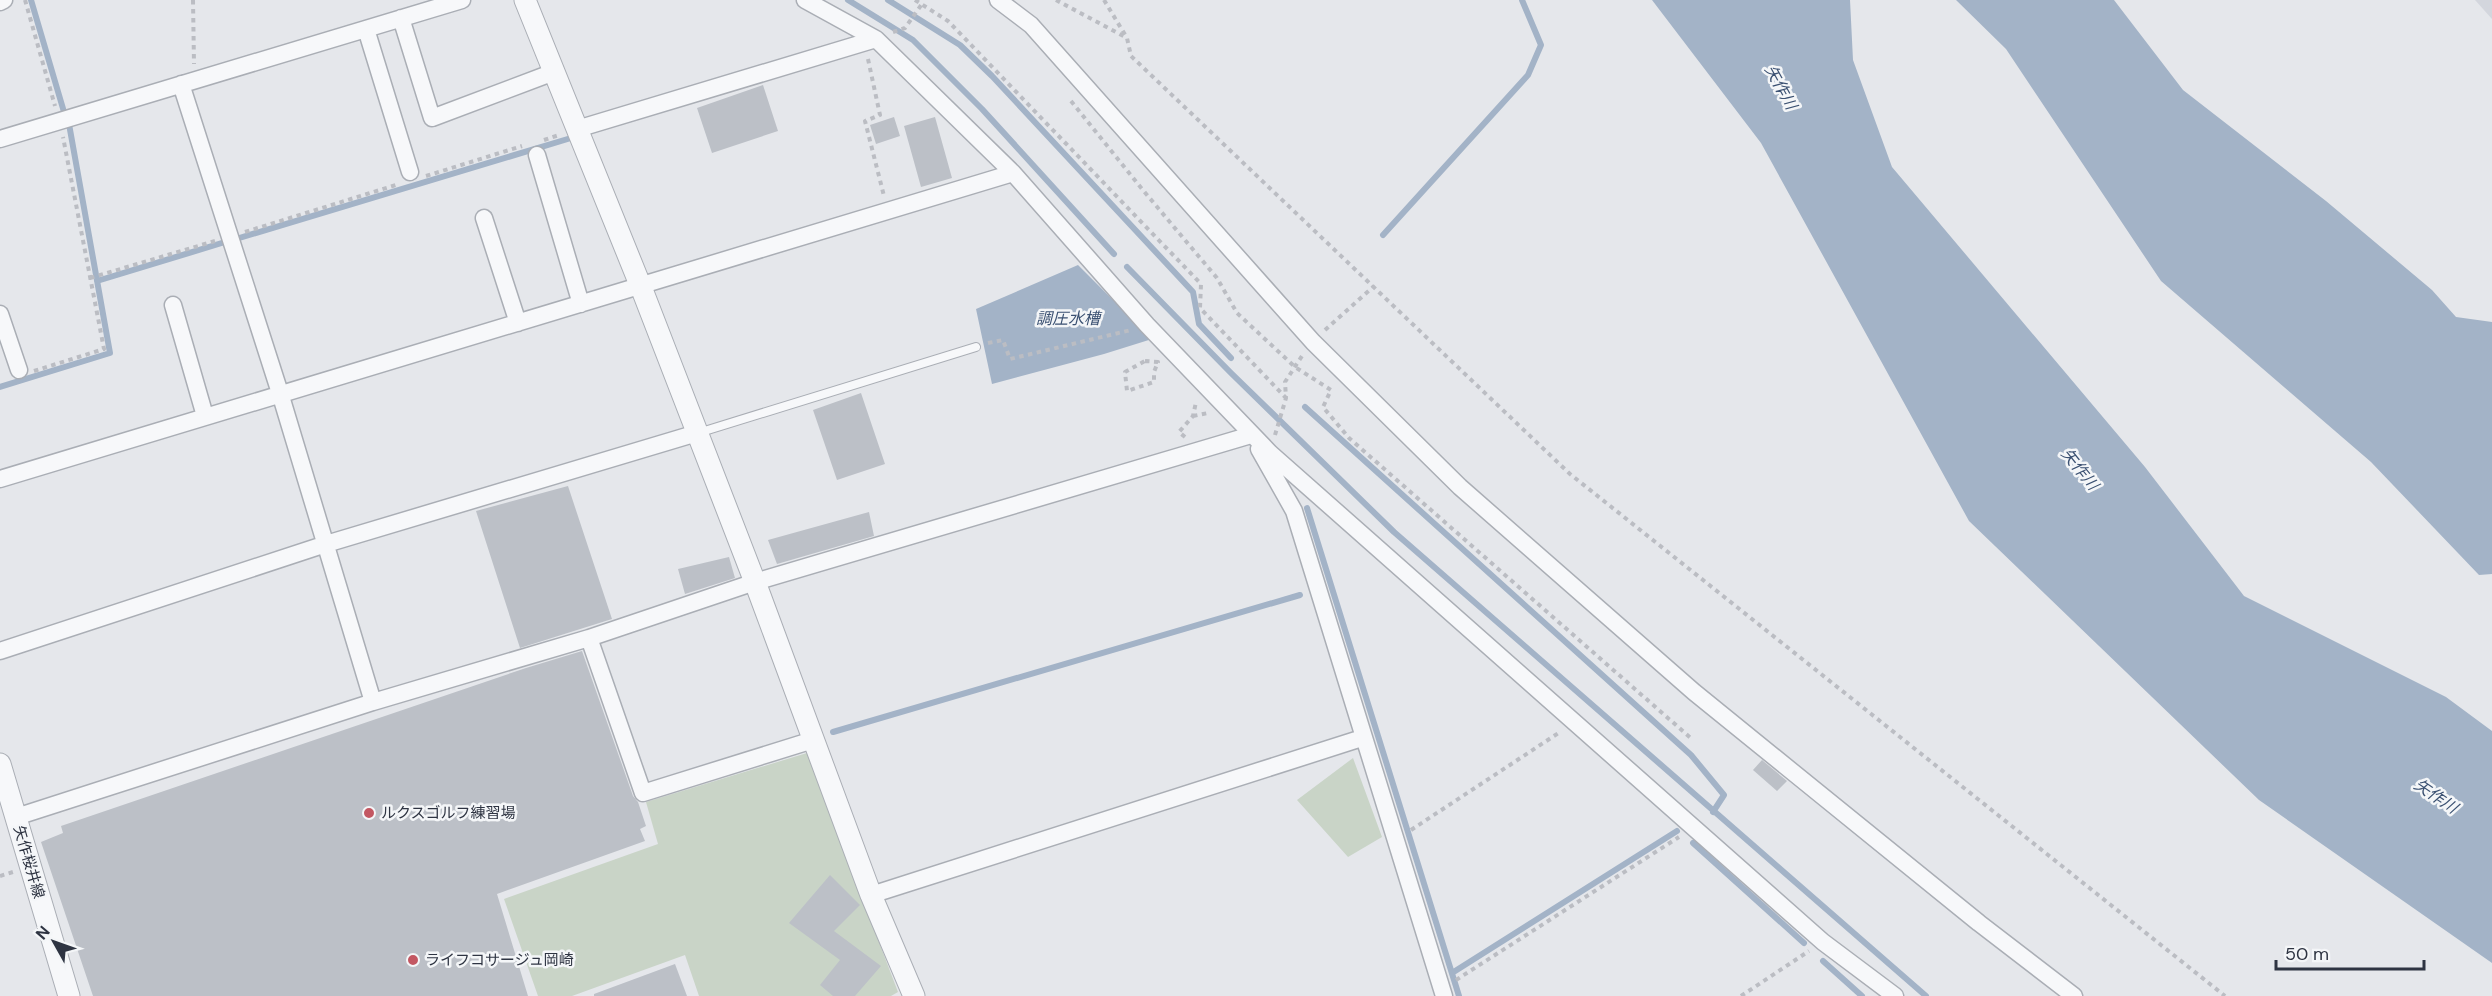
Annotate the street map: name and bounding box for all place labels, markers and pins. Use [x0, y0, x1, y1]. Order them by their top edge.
place label: ルクスゴルフ練習場 [381, 803, 516, 823]
marker: ルクスゴルフ練習場 [362, 806, 376, 820]
place label: ライフコサージュ岡崎 [425, 950, 574, 970]
marker: ライフコサージュ岡崎 [406, 953, 420, 967]

